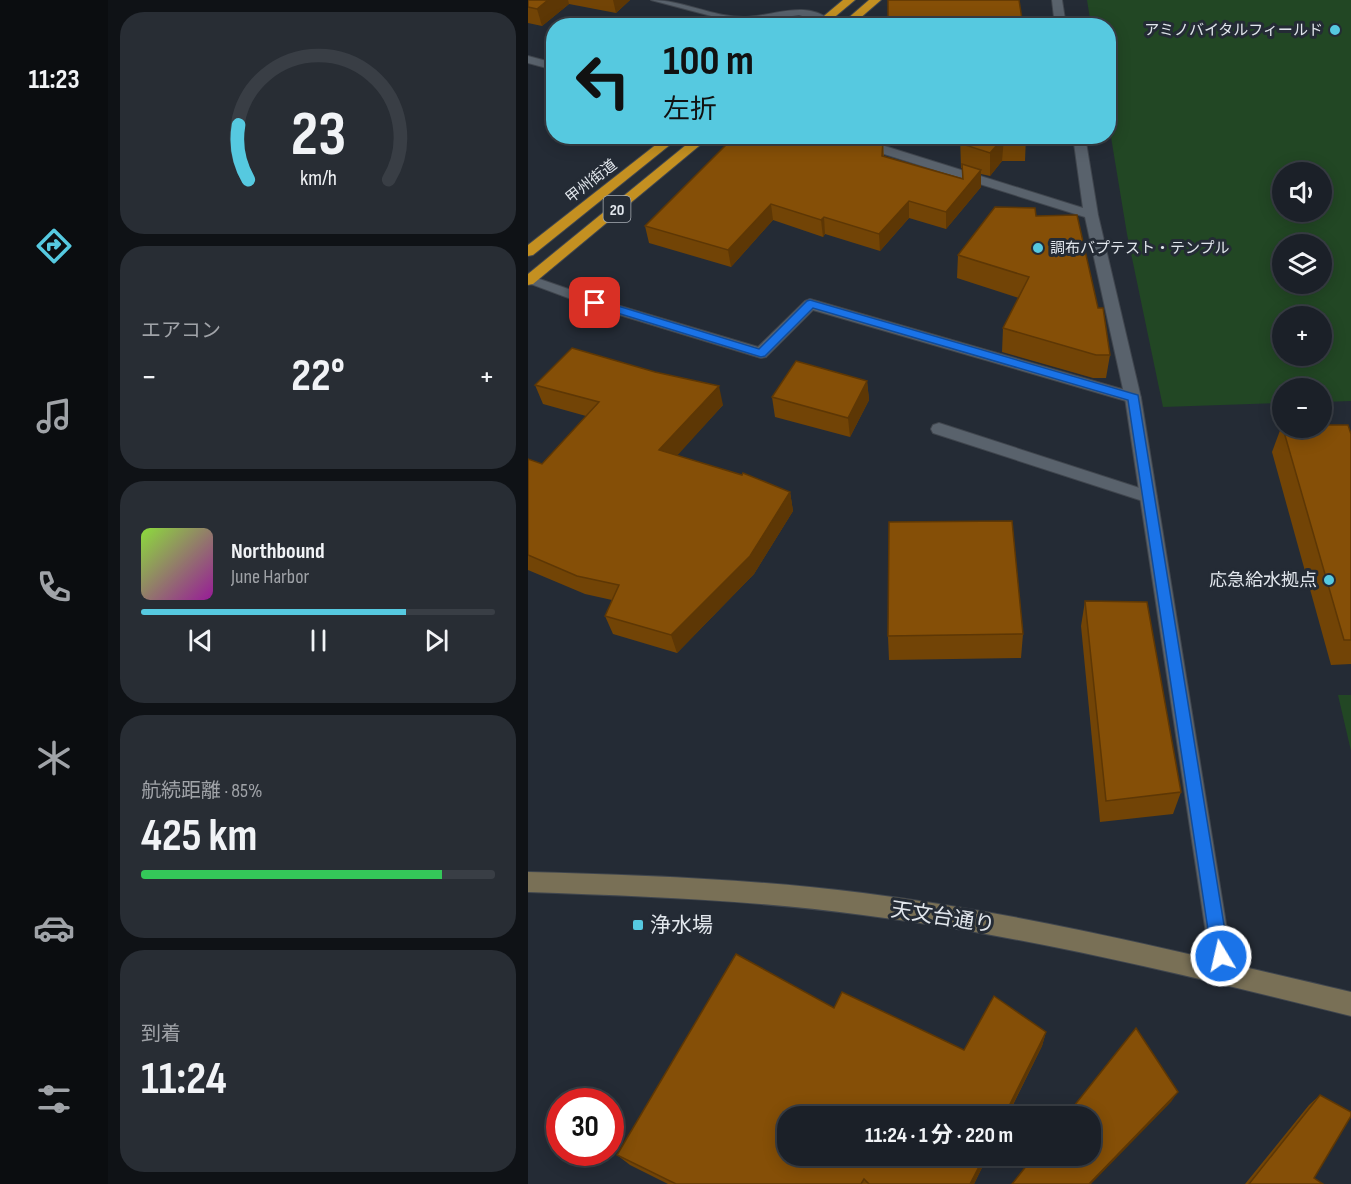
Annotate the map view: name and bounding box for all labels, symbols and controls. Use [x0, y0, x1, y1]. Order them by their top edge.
place label: アミノバイタルフィールド [1144, 21, 1323, 40]
marker: アミノバイタルフィールド [1328, 23, 1342, 37]
text: 100 m [663, 36, 754, 87]
icon: left [564, 42, 642, 120]
text: 11:23 [28, 64, 80, 96]
text: 左折 [663, 94, 717, 126]
text: 23 [290, 98, 346, 173]
street label: 甲州街道 [562, 155, 621, 207]
map controls [1272, 162, 1332, 438]
button: sound [1272, 162, 1332, 222]
text: km/h [299, 167, 337, 192]
road number: 20 [604, 196, 631, 222]
icon: directions [33, 225, 75, 267]
button: layers [1272, 234, 1332, 294]
place label: 調布バプテスト・テンプル [1050, 239, 1230, 258]
marker: 調布バプテスト・テンプル [1031, 241, 1045, 255]
pin [569, 277, 620, 328]
icon: arrive [578, 286, 611, 319]
button: + [1272, 306, 1332, 366]
text: エアコン [141, 319, 221, 343]
text: 22° [291, 349, 345, 404]
text: − [141, 357, 157, 397]
text: + [479, 357, 495, 397]
button: − [1272, 378, 1332, 438]
icon: music [33, 395, 75, 437]
text: Northbound [231, 538, 325, 565]
text: June Harbor [231, 565, 309, 589]
icon: phone [33, 566, 75, 608]
place label: 応急給水拠点 [1209, 570, 1317, 591]
marker: 応急給水拠点 [1322, 573, 1336, 587]
icon: previous [184, 624, 217, 657]
icon: pause [302, 624, 335, 657]
icon: next [420, 624, 453, 657]
icon: climate [33, 737, 75, 779]
text: 航続距離 · 85% [141, 779, 263, 803]
text: 425 km [141, 809, 257, 864]
street label: 天文台通り [889, 897, 997, 938]
icon: car [33, 907, 75, 949]
place label: 浄水場 [650, 913, 713, 938]
marker: 浄水場 [631, 918, 645, 932]
position arrow [1189, 924, 1253, 988]
text: 到着 [141, 1022, 181, 1046]
text: 11:24 [141, 1052, 227, 1107]
icon: filters [33, 1078, 75, 1120]
speed limit sign: 30 [546, 1088, 624, 1166]
text: 11:24 · 1 分 · 220 m [865, 1122, 1013, 1149]

